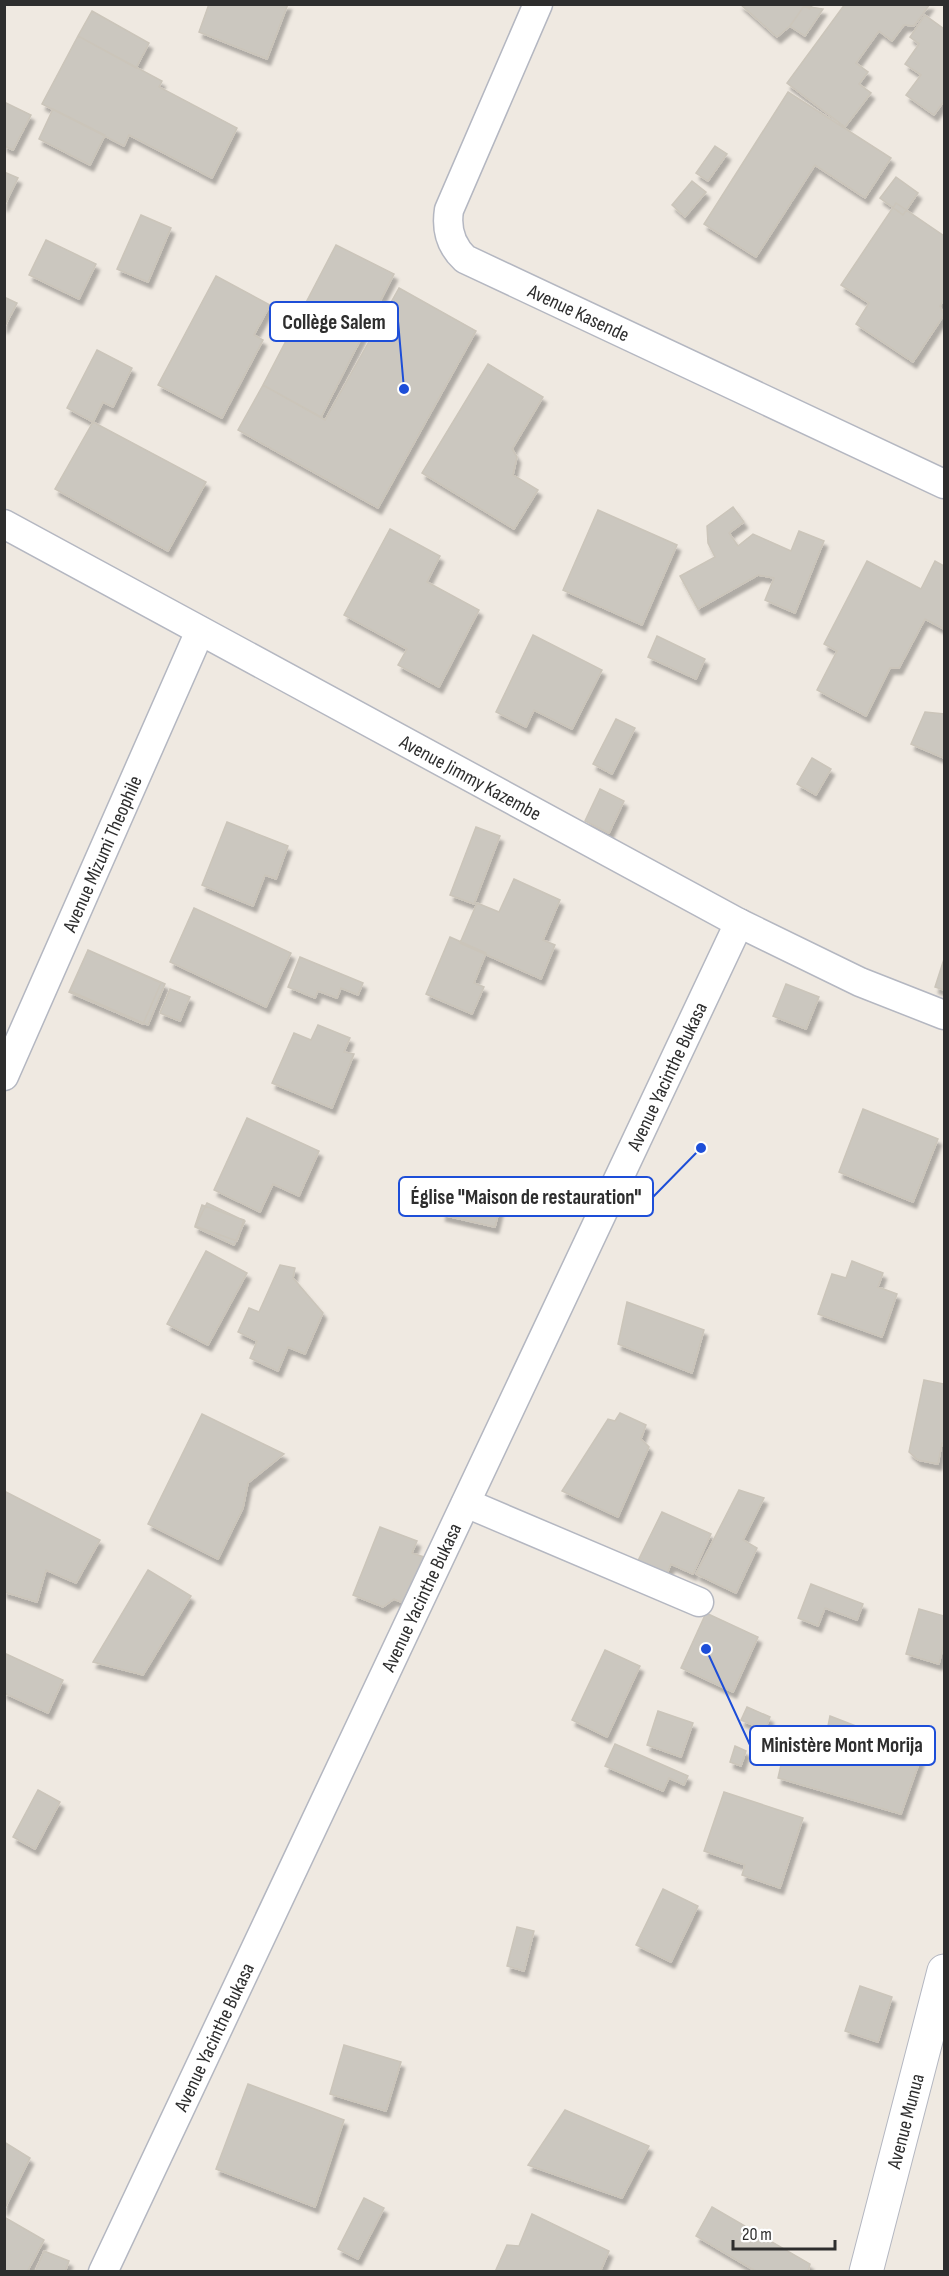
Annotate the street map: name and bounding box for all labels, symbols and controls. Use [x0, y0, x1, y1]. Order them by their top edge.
street label: Avenue Kasende [523, 279, 633, 347]
callout: Collège Salem [270, 302, 398, 341]
text: Collège Salem [282, 310, 386, 335]
street label: Avenue Jimmy Kazembe [394, 730, 545, 826]
street label: Avenue Mizumi Theophile [58, 772, 148, 937]
street label: Avenue Yacinthe Bukasa [622, 999, 713, 1156]
callout: Église "Maison de restauration" [399, 1177, 653, 1216]
text: Église "Maison de restauration" [411, 1185, 641, 1210]
street label: Avenue Yacinthe Bukasa [376, 1520, 467, 1677]
callout: Ministère Mont Morija [750, 1726, 935, 1765]
text: Ministère Mont Morija [761, 1733, 923, 1758]
street label: Avenue Yacinthe Bukasa [169, 1959, 260, 2116]
street label: Avenue Munua [882, 2071, 930, 2172]
scale bar [733, 2213, 835, 2251]
text: 20 m [742, 2224, 772, 2245]

